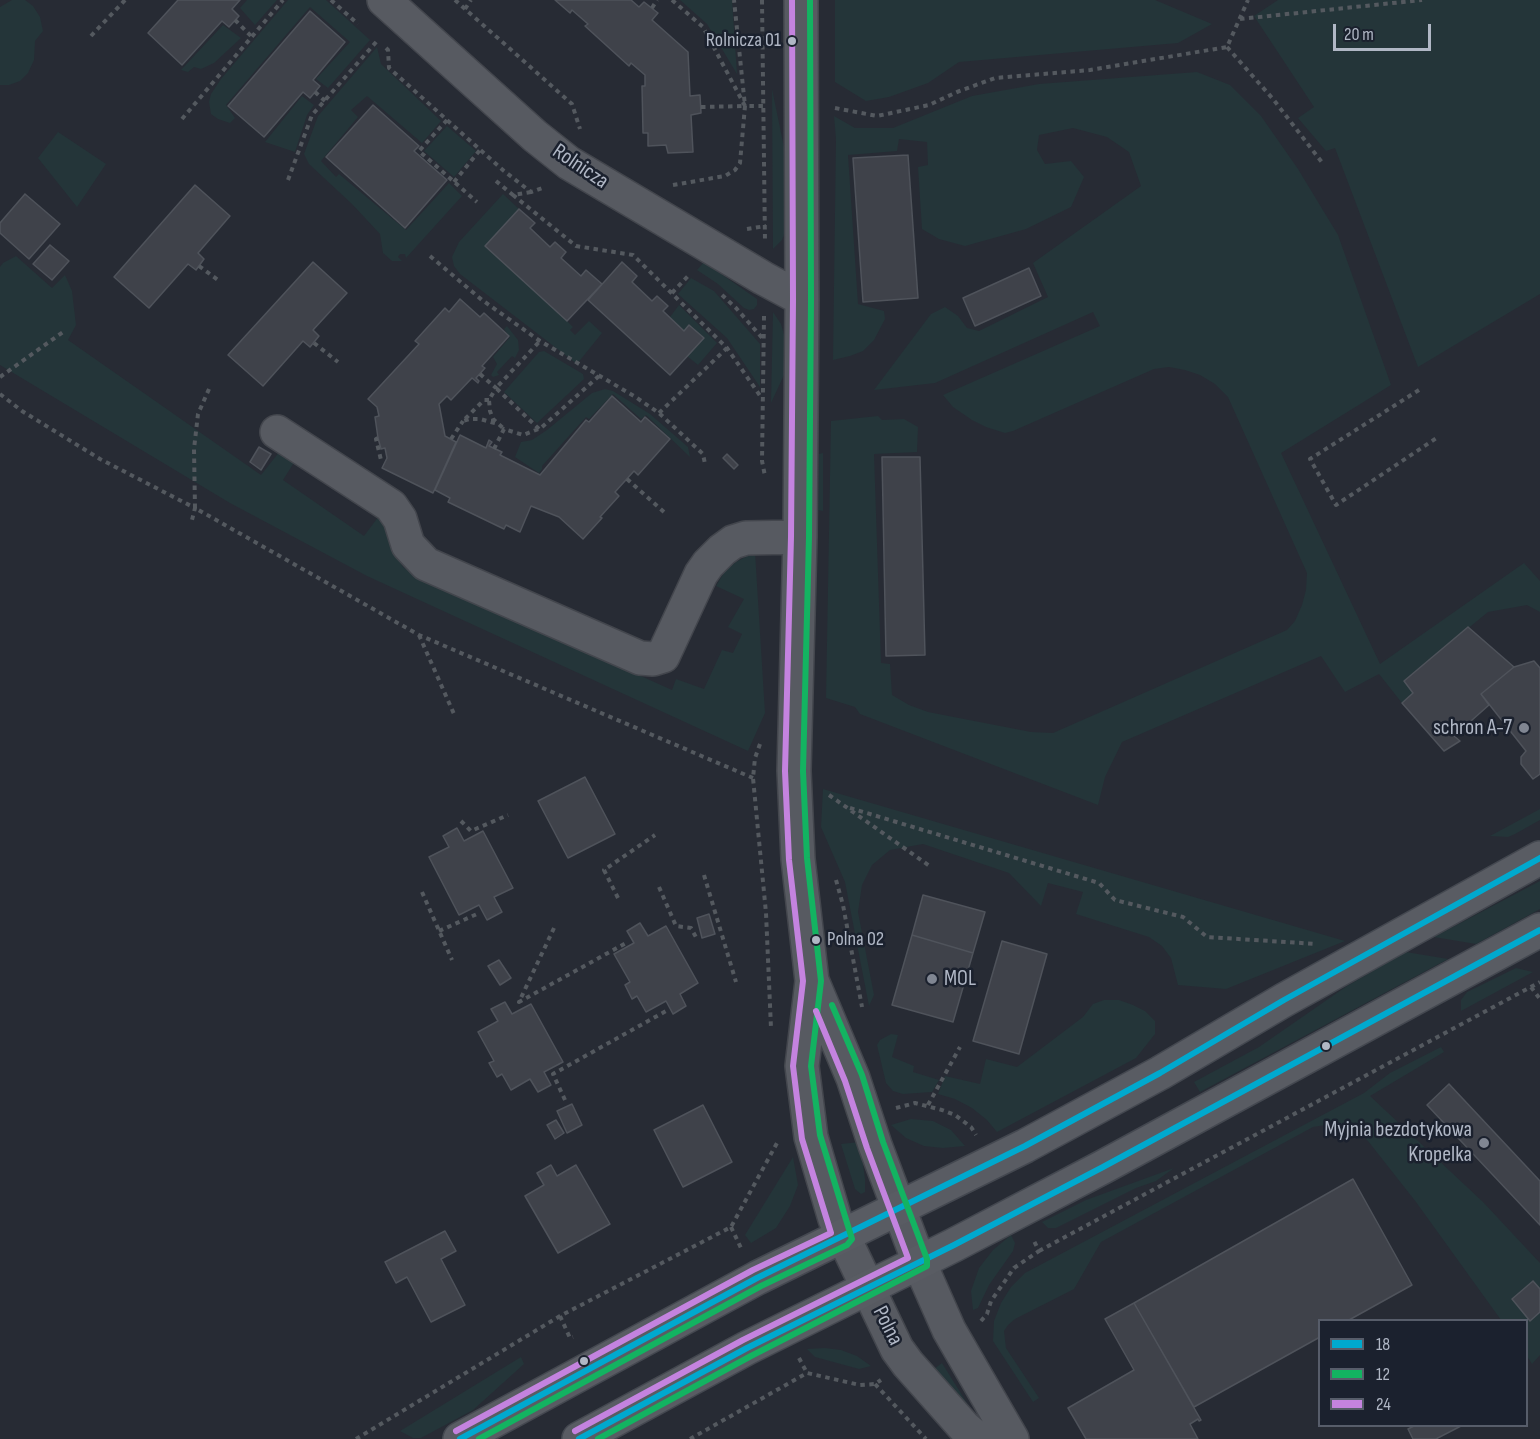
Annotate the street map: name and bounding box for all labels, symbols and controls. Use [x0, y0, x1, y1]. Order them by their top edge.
scale bar [1336, 12, 1434, 50]
text: 20 m [1344, 24, 1374, 45]
place label: Rolnicza 01 [706, 29, 781, 53]
marker: Rolnicza 01 [786, 35, 798, 47]
street label: Rolnicza [547, 139, 613, 195]
place label: schron A-7 [1433, 715, 1512, 741]
marker: schron A-7 [1517, 721, 1531, 735]
place label: Polna 02 [827, 928, 884, 952]
marker: Polna 02 [810, 934, 822, 946]
place label: MOL [944, 966, 976, 992]
marker: MOL [925, 972, 939, 986]
unlabelled marker [1320, 1040, 1332, 1052]
place label: Myjnia bezdotykowa Kropelka [1324, 1117, 1472, 1168]
marker: Myjnia bezdotykowa Kropelka [1477, 1136, 1491, 1150]
street label: Polna [866, 1302, 908, 1350]
legend [1318, 1319, 1528, 1427]
text: 18 [1376, 1334, 1390, 1355]
unlabelled marker [578, 1355, 590, 1367]
text: 12 [1376, 1364, 1390, 1385]
text: 24 [1376, 1394, 1391, 1415]

